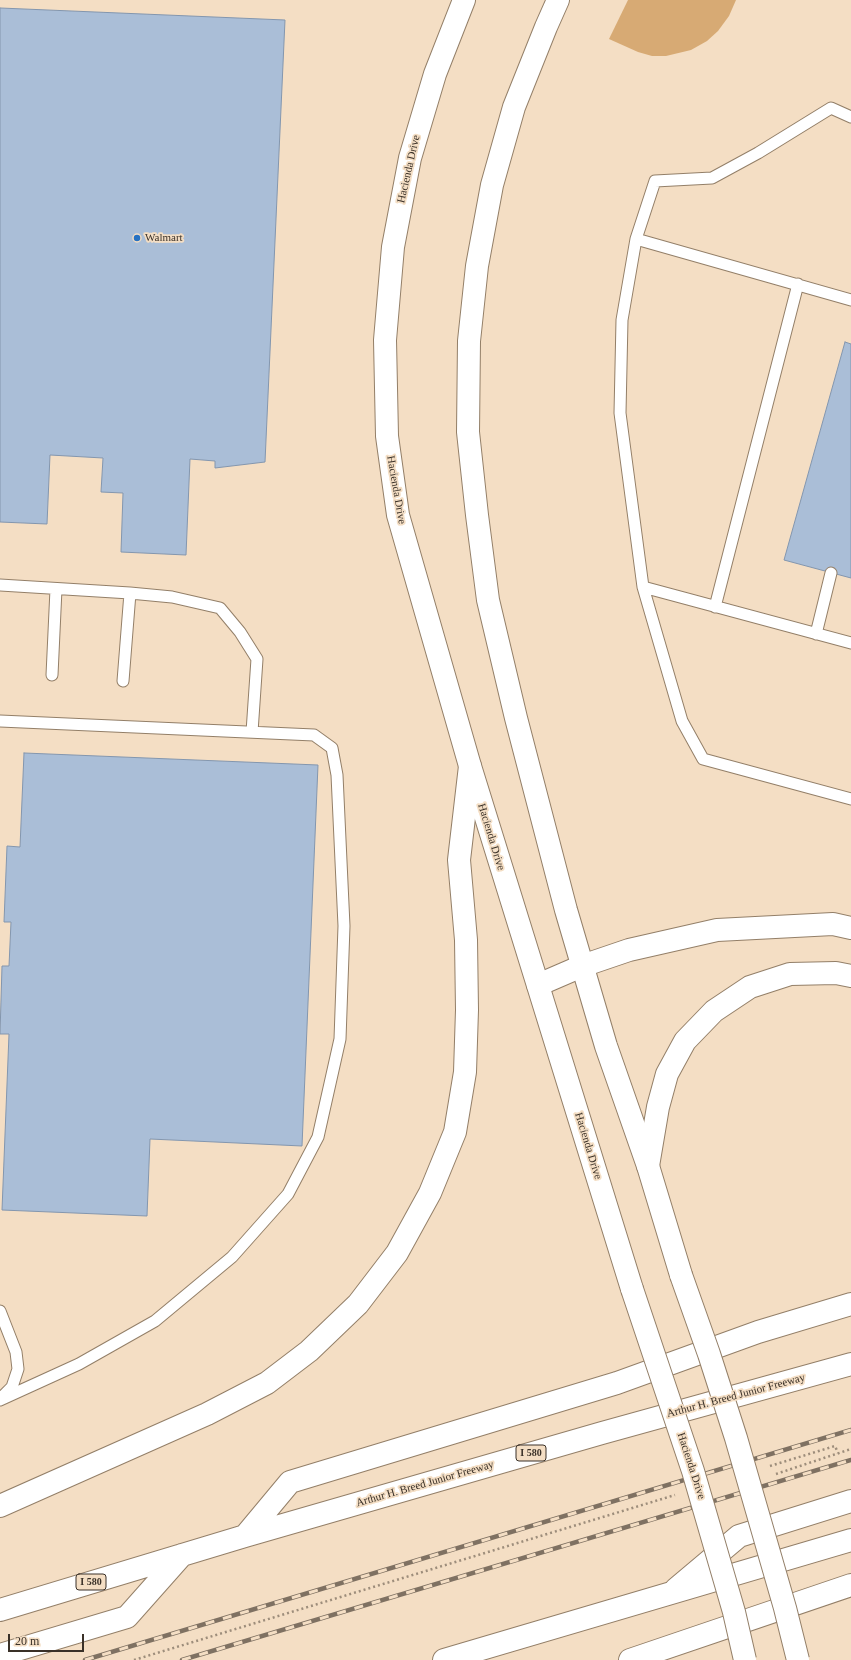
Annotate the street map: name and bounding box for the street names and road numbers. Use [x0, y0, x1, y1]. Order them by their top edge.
street label: Hacienda Drive [395, 134, 423, 204]
street label: Hacienda Drive [383, 455, 409, 525]
street label: Hacienda Drive [475, 802, 507, 872]
street label: Hacienda Drive [572, 1111, 604, 1181]
street label: Arthur H. Breed Junior Freeway [665, 1371, 807, 1421]
street label: Hacienda Drive [674, 1431, 708, 1501]
road number: I 580 [516, 1445, 546, 1461]
street label: Arthur H. Breed Junior Freeway [355, 1458, 495, 1510]
road number: I 580 [76, 1574, 106, 1590]

